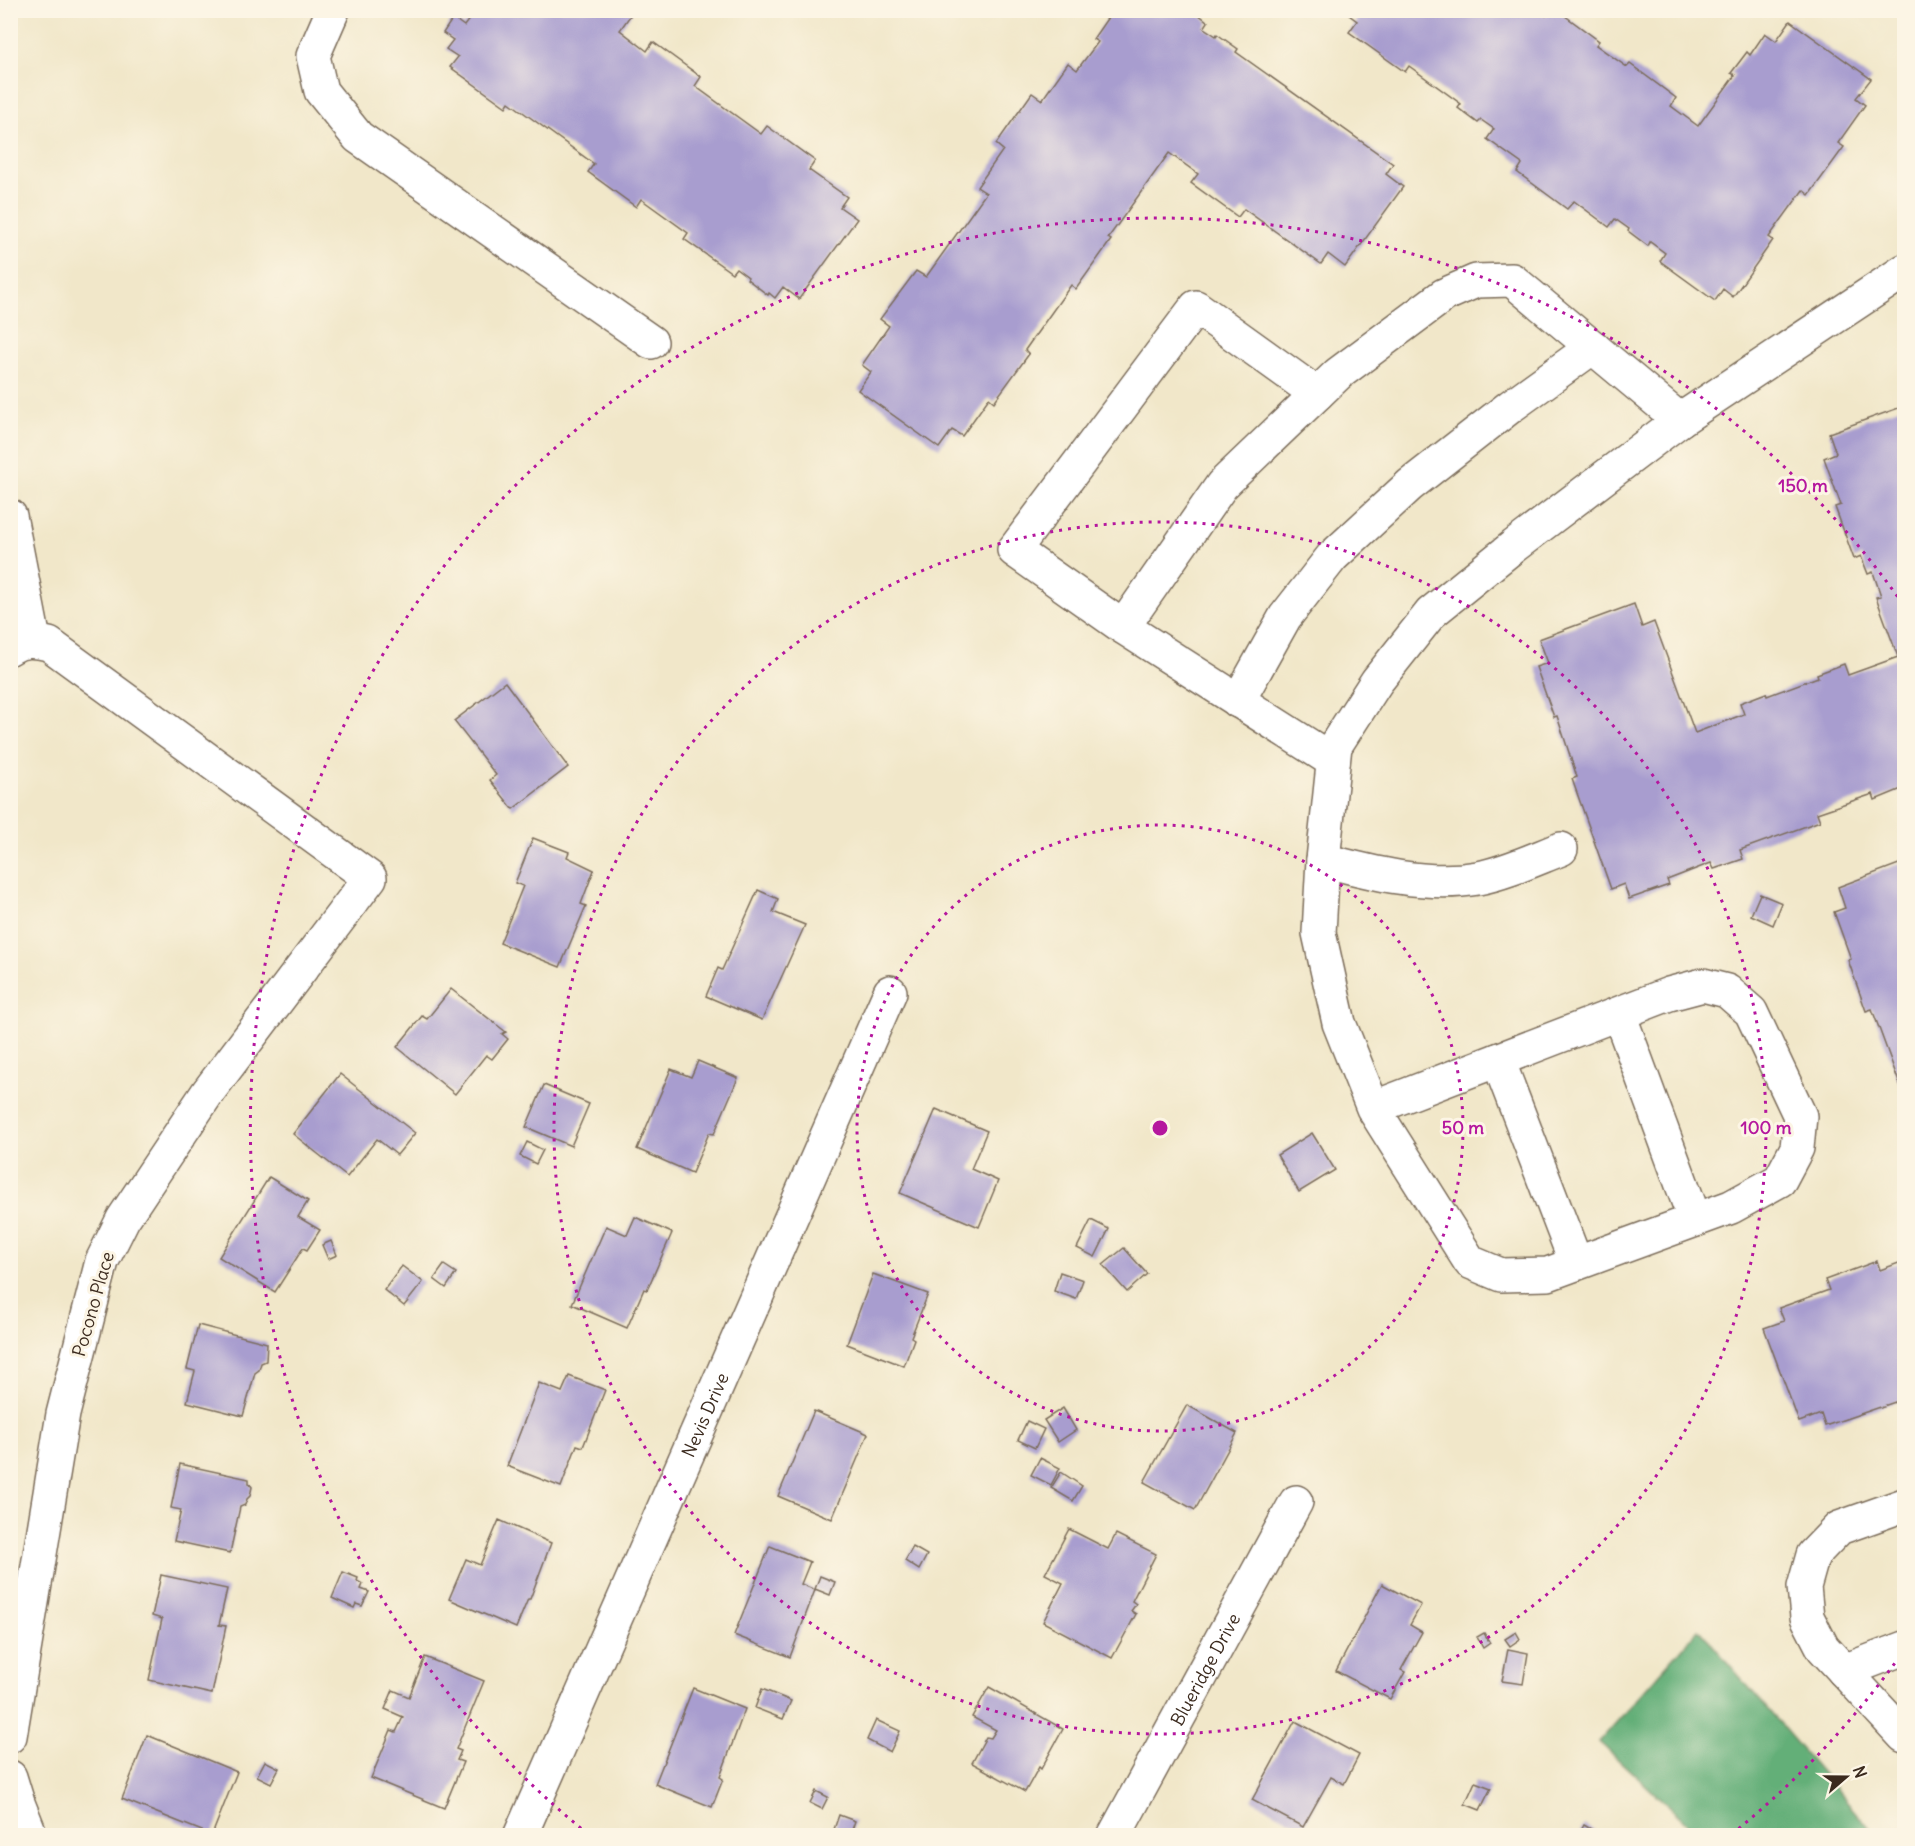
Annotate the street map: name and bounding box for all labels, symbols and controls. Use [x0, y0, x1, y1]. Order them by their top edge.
text: 150 m [1778, 474, 1828, 497]
text: 50 m [1442, 1116, 1484, 1139]
text: 100 m [1741, 1116, 1792, 1139]
centre of rings [1150, 1118, 1170, 1138]
street label: Pocono Place [67, 1249, 119, 1359]
street label: Nevis Drive [676, 1369, 733, 1460]
street label: Blueridge Drive [1165, 1609, 1245, 1729]
north arrow [1816, 1747, 1876, 1807]
text: N [1849, 1763, 1871, 1780]

